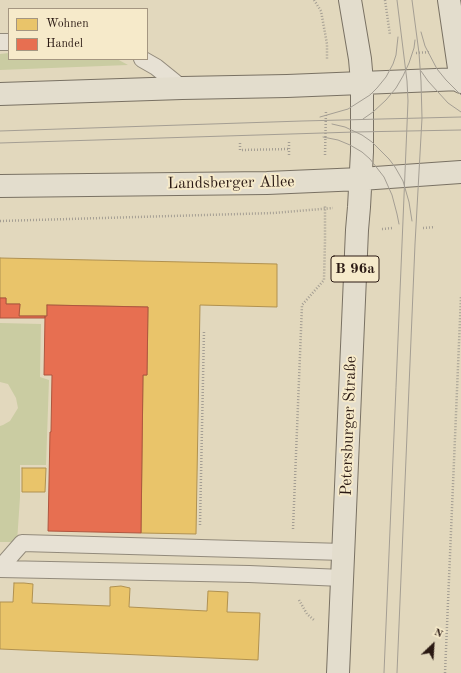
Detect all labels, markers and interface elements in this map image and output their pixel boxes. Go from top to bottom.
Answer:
legend [8,8,148,60]
text: Wohnen [46,18,89,30]
text: Handel [46,38,83,50]
street label: Landsberger Allee [167,172,295,194]
road number: B 96a [331,256,379,282]
street label: Petersburger Straße [337,356,361,496]
north arrow [413,625,453,665]
text: N [432,627,444,640]

